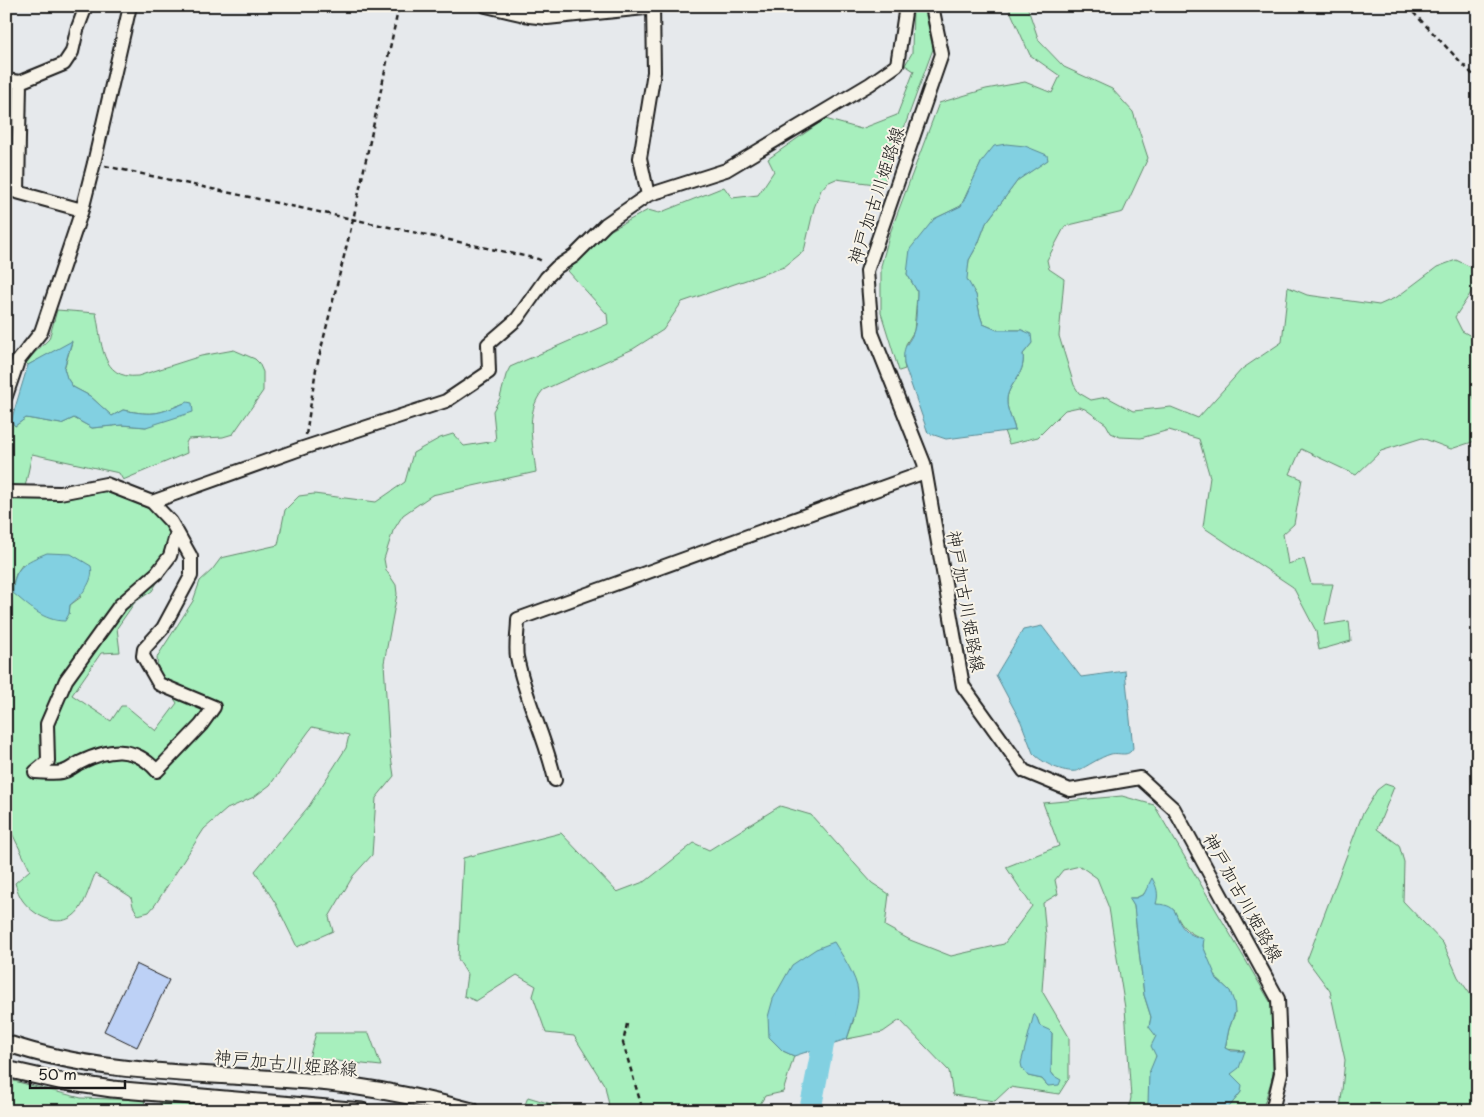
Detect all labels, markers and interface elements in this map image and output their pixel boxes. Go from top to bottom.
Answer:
street label: 神戸加古川姫路線 [840,122,910,268]
street label: 神戸加古川姫路線 [941,528,993,674]
street label: 神戸加古川姫路線 [1197,827,1291,967]
street label: 神戸加古川姫路線 [213,1042,359,1082]
scale bar [30,1057,125,1089]
text: 50 m [38,1062,77,1085]

